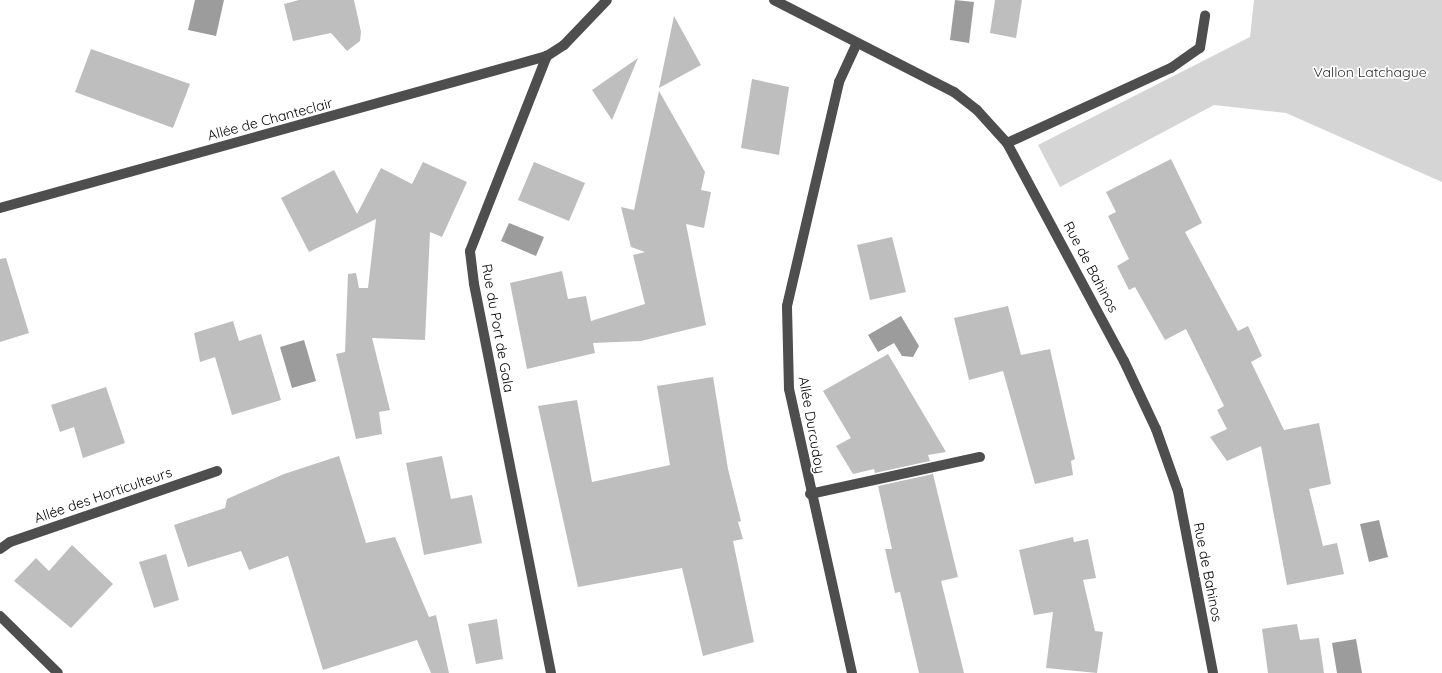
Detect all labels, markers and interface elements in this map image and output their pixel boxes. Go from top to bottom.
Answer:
park label: Vallon Latchague [1313,64,1427,80]
street label: Allée de Chanteclair [206,94,334,144]
street label: Rue de Bahinos [1060,219,1122,315]
street label: Rue du Port de Gala [478,262,518,394]
street label: Allée Durcudoy [795,375,829,475]
street label: Allée des Horticulteurs [32,464,174,526]
street label: Rue de Bahinos [1190,521,1226,623]

